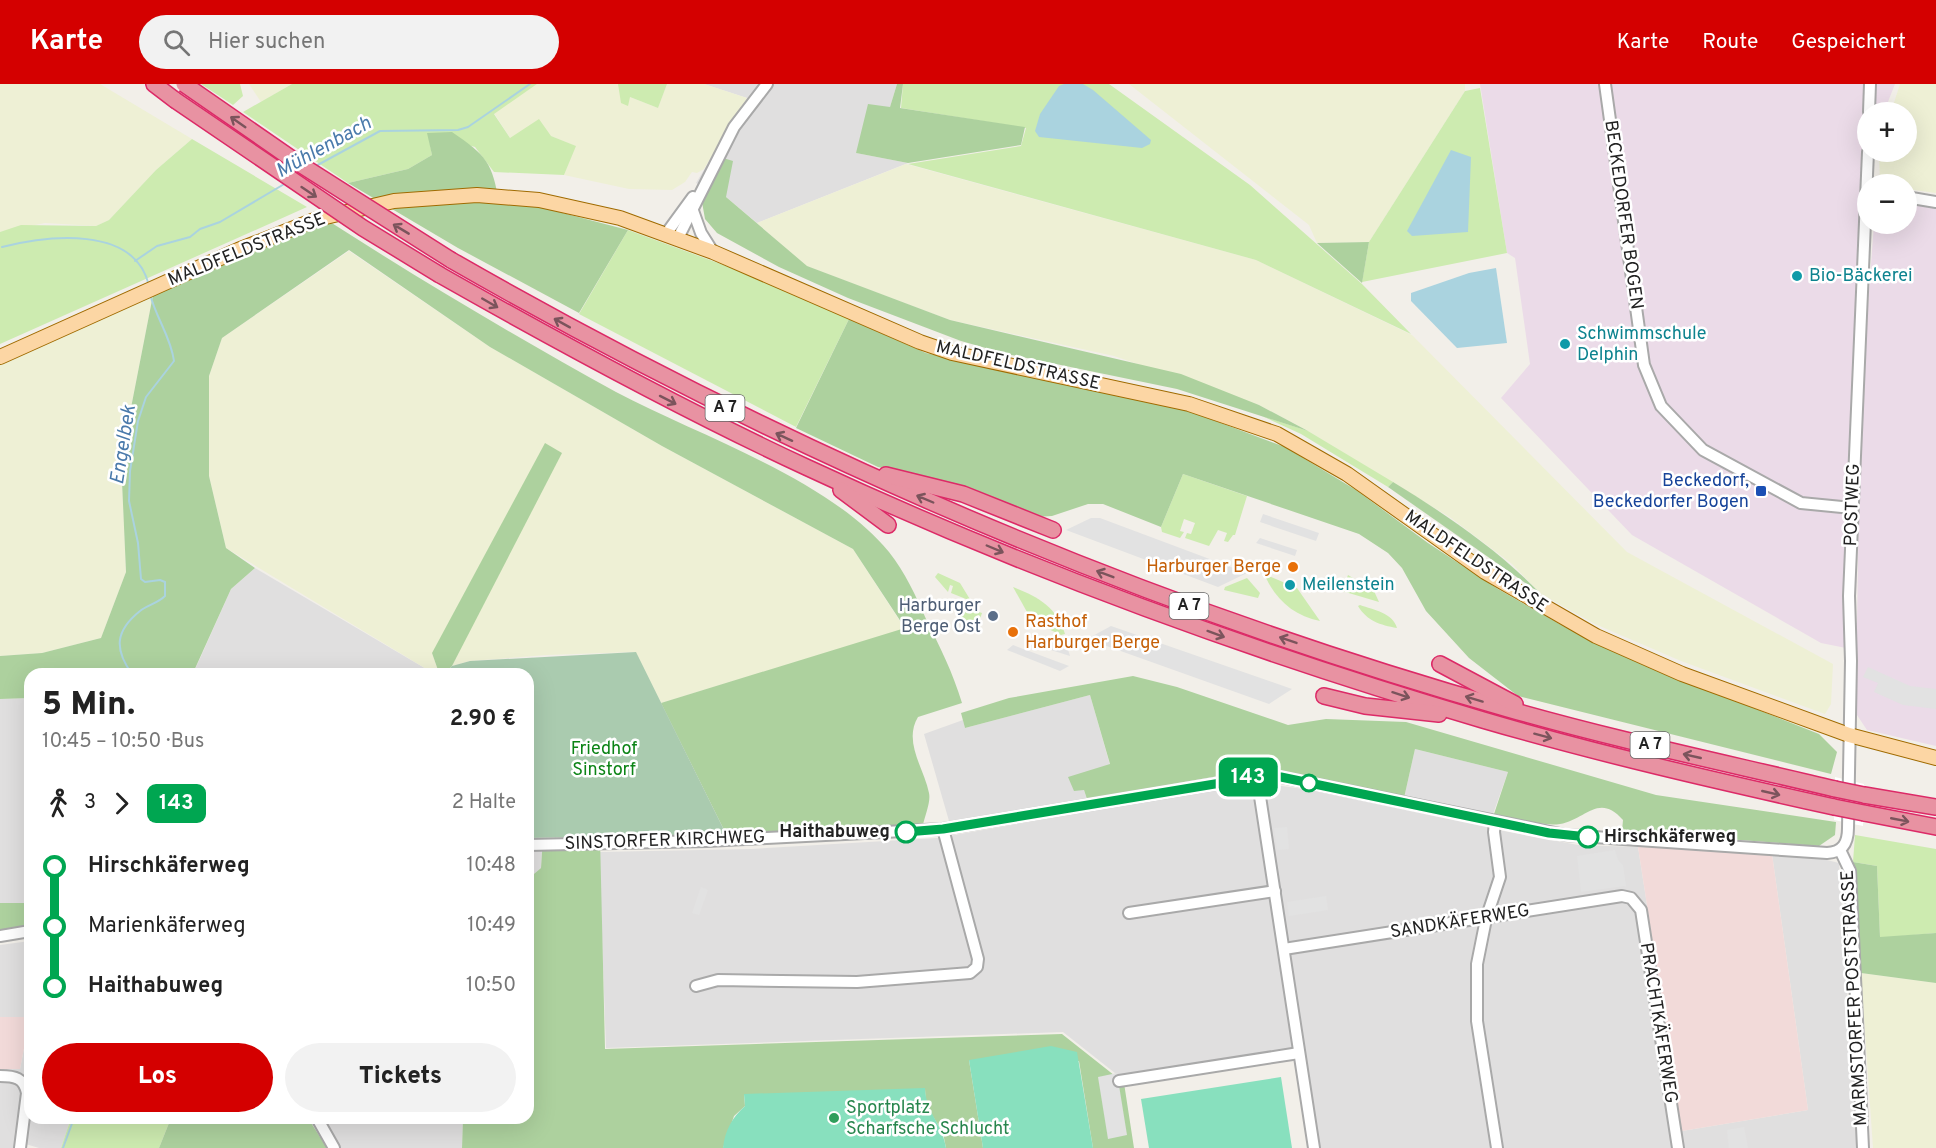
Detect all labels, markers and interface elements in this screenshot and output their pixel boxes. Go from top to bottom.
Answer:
search box [139,15,559,69]
text: Karte [30,24,103,60]
icon: search [160,26,193,59]
text: Hier suchen [208,29,325,56]
text: Karte [1617,29,1669,56]
text: Route [1702,29,1758,56]
text: Gespeichert [1791,29,1906,56]
map controls [1857,102,1917,234]
button: + [1857,102,1917,162]
water label: Mühlenbach [272,111,376,185]
one-way arrow [231,116,247,128]
street label: BECKEDORFER BOGEN [1598,119,1648,311]
button: − [1857,174,1917,234]
one-way arrow [300,187,317,199]
street label: MALDFELDSTRASSE [165,208,329,292]
one-way arrow [393,223,410,235]
place label: Bio-Bäckerei [1809,265,1913,288]
marker: Bio-Bäckerei [1790,269,1804,283]
one-way arrow [482,298,499,310]
one-way arrow [554,317,571,329]
place label: Schwimmschule Delphin [1577,323,1707,367]
street label: MALDFELDSTRASSE [934,336,1102,396]
marker: Schwimmschule Delphin [1558,337,1572,351]
one-way arrow [659,395,677,406]
road number: A 7 [706,395,744,421]
water label: Engelbek [105,403,143,487]
one-way arrow [776,430,794,442]
street label: POSTWEG [1840,463,1866,547]
place label: Beckedorf, Beckedorfer Bogen [1593,470,1749,514]
marker: Beckedorf, Beckedorfer Bogen [1754,484,1768,498]
one-way arrow [916,493,934,505]
street label: MALDFELDSTRASSE [1400,506,1552,618]
one-way arrow [985,544,1003,555]
place label: Harburger Berge [1146,556,1281,579]
marker: Harburger Berge [1286,560,1300,574]
one-way arrow [1096,568,1114,579]
place label: Meilenstein [1302,574,1395,597]
marker: Meilenstein [1283,578,1297,592]
road number: A 7 [1170,593,1208,619]
place label: Harburger Berge Ost [898,595,981,639]
marker: Harburger Berge Ost [986,609,1000,623]
place label: Rasthof Harburger Berge [1025,611,1160,655]
marker: Rasthof Harburger Berge [1006,625,1020,639]
one-way arrow [1206,629,1225,640]
one-way arrow [1279,634,1298,645]
text: 5 Min. [42,685,135,727]
one-way arrow [1391,690,1410,701]
one-way arrow [1465,693,1484,704]
text: 2.90 € [450,706,516,733]
text: 10:45 – 10:50 · Bus [42,729,204,755]
one-way arrow [1533,731,1552,743]
road number: A 7 [1630,732,1670,758]
park label: Friedhof Sinstorf [571,738,637,782]
one-way arrow [1683,749,1702,761]
line badge: 143 [1214,758,1282,796]
text: 143 [1231,764,1265,791]
unlabelled marker [1300,774,1318,792]
icon: walk [42,787,75,820]
icon: forward [105,787,138,820]
one-way arrow [1761,788,1780,799]
text: 3 [84,790,96,816]
text: 143 [159,790,194,817]
text: 2 Halte [452,790,516,816]
one-way arrow [1889,815,1909,826]
place label: Haithabuweg [779,821,890,844]
marker: Haithabuweg [895,821,917,843]
street label: SINSTORFER KIRCHWEG [564,826,766,856]
marker: Hirschkäferweg [1577,826,1599,848]
place label: Hirschkäferweg [1604,826,1736,849]
text: Hirschkäferweg [88,853,250,880]
text: 10:48 [467,853,516,879]
street label: MARMSTORFER POSTSTRASSE [1837,869,1873,1127]
street label: SANDKÄFERWEG [1388,898,1531,944]
text: Marienkäferweg [88,913,246,940]
text: 10:49 [467,913,516,939]
street label: PRACHTKÄFERWEG [1634,941,1684,1105]
text: Haithabuweg [88,973,223,1000]
text: 10:50 [466,973,516,999]
button: Los [42,1043,273,1112]
button: Tickets [285,1043,516,1112]
place label: Sportplatz Scharfsche Schlucht [846,1097,1010,1141]
marker: Sportplatz Scharfsche Schlucht [827,1111,841,1125]

